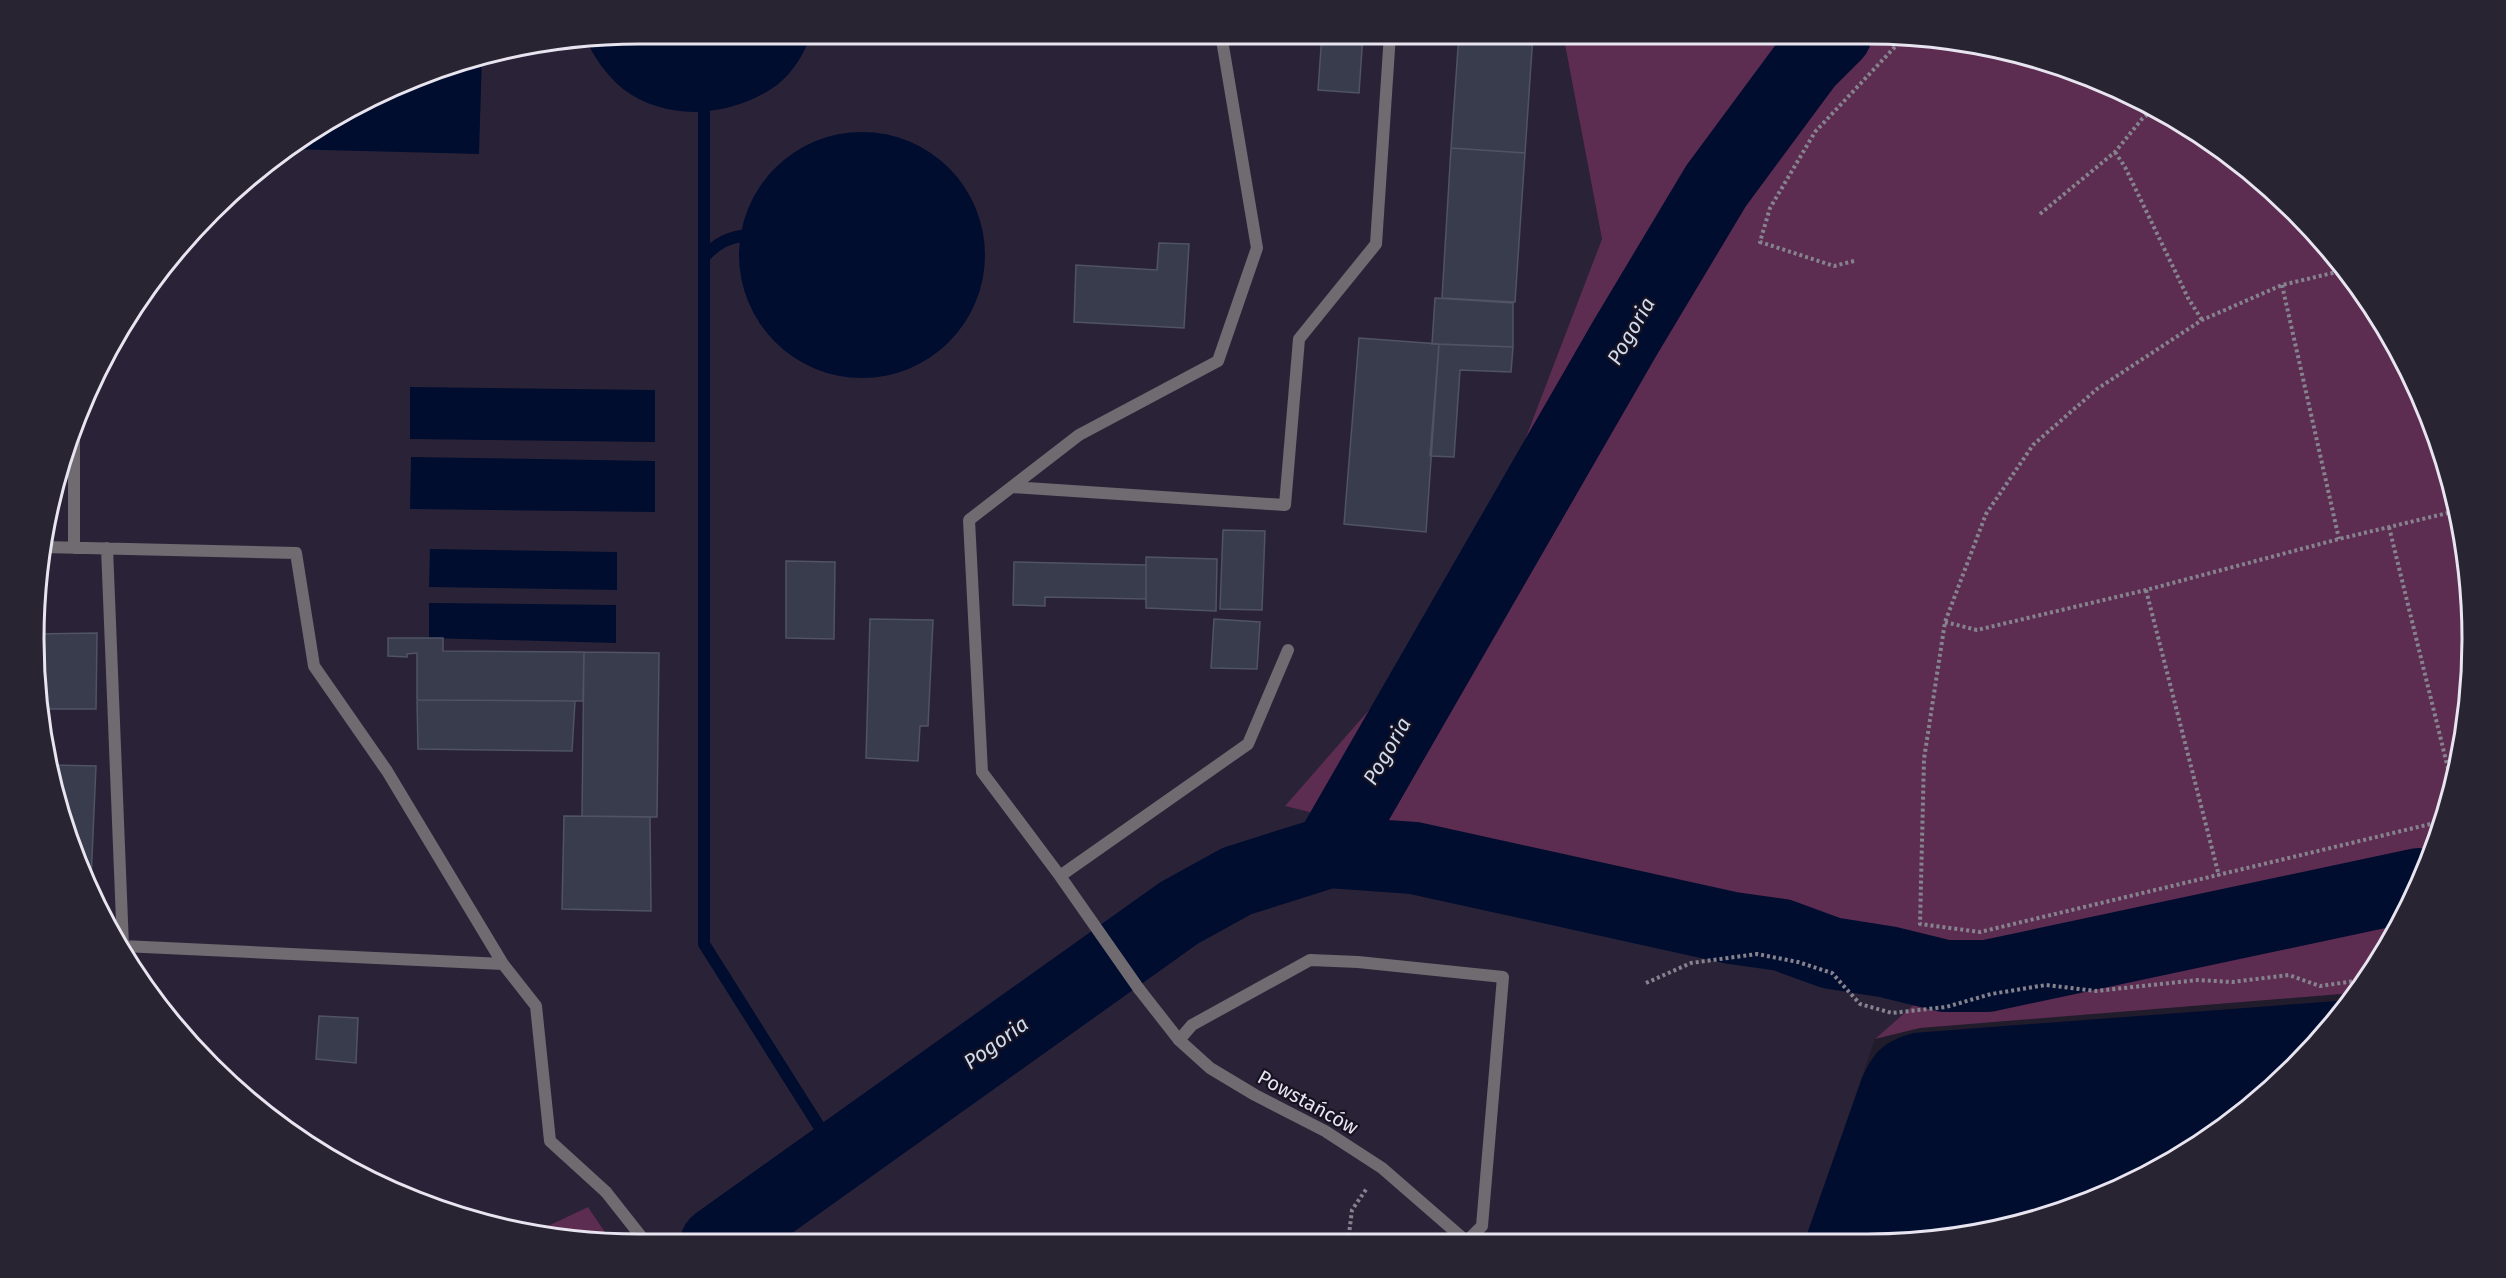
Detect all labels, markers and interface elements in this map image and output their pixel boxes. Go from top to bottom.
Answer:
water label: Pogoria [1601,293,1661,369]
water label: Pogoria [1357,713,1417,789]
water label: Pogoria [959,1011,1033,1075]
street label: Powstańców [1254,1065,1362,1139]

